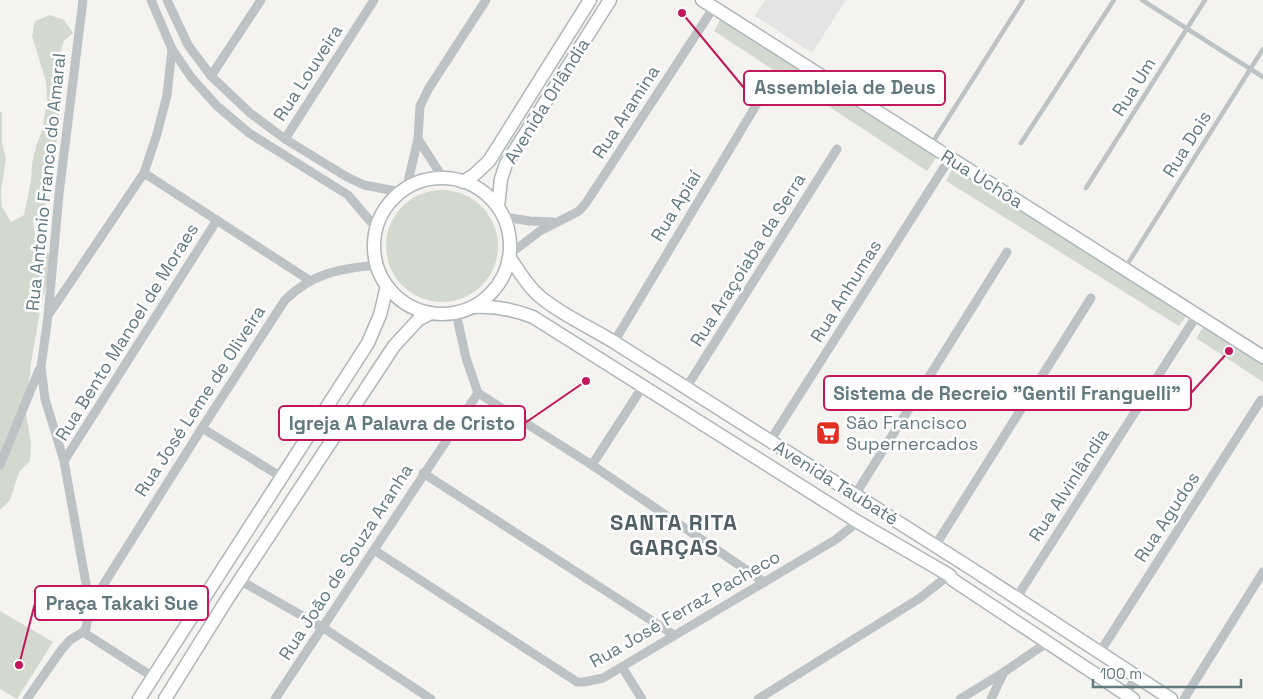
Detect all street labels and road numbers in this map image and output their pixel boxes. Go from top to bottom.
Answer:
street label: Rua Louveira [268,20,347,125]
street label: Avenida Orlândia [499,34,594,168]
street label: Rua Antonio Franco do Amaral [21,52,70,312]
street label: Rua Um [1107,53,1161,120]
street label: Rua Aramina [587,61,664,163]
street label: Rua Dois [1157,106,1216,181]
street label: Rua Uchôa [937,144,1028,213]
street label: Rua Apiaí [645,165,706,246]
street label: Rua Araçoiaba da Serra [685,169,810,351]
street label: Rua Bento Manoel de Moraes [50,219,203,445]
street label: Rua Anhumas [805,235,886,346]
street label: Rua José Leme de Oliveira [129,301,270,501]
street label: Rua Alvinlândia [1023,424,1114,546]
street label: Avenida Taubaté [770,435,903,530]
street label: Rua João de Souza Aranha [274,459,418,664]
street label: Rua Agudos [1129,467,1204,566]
street label: Rua José Ferraz Pacheco [585,545,784,673]

